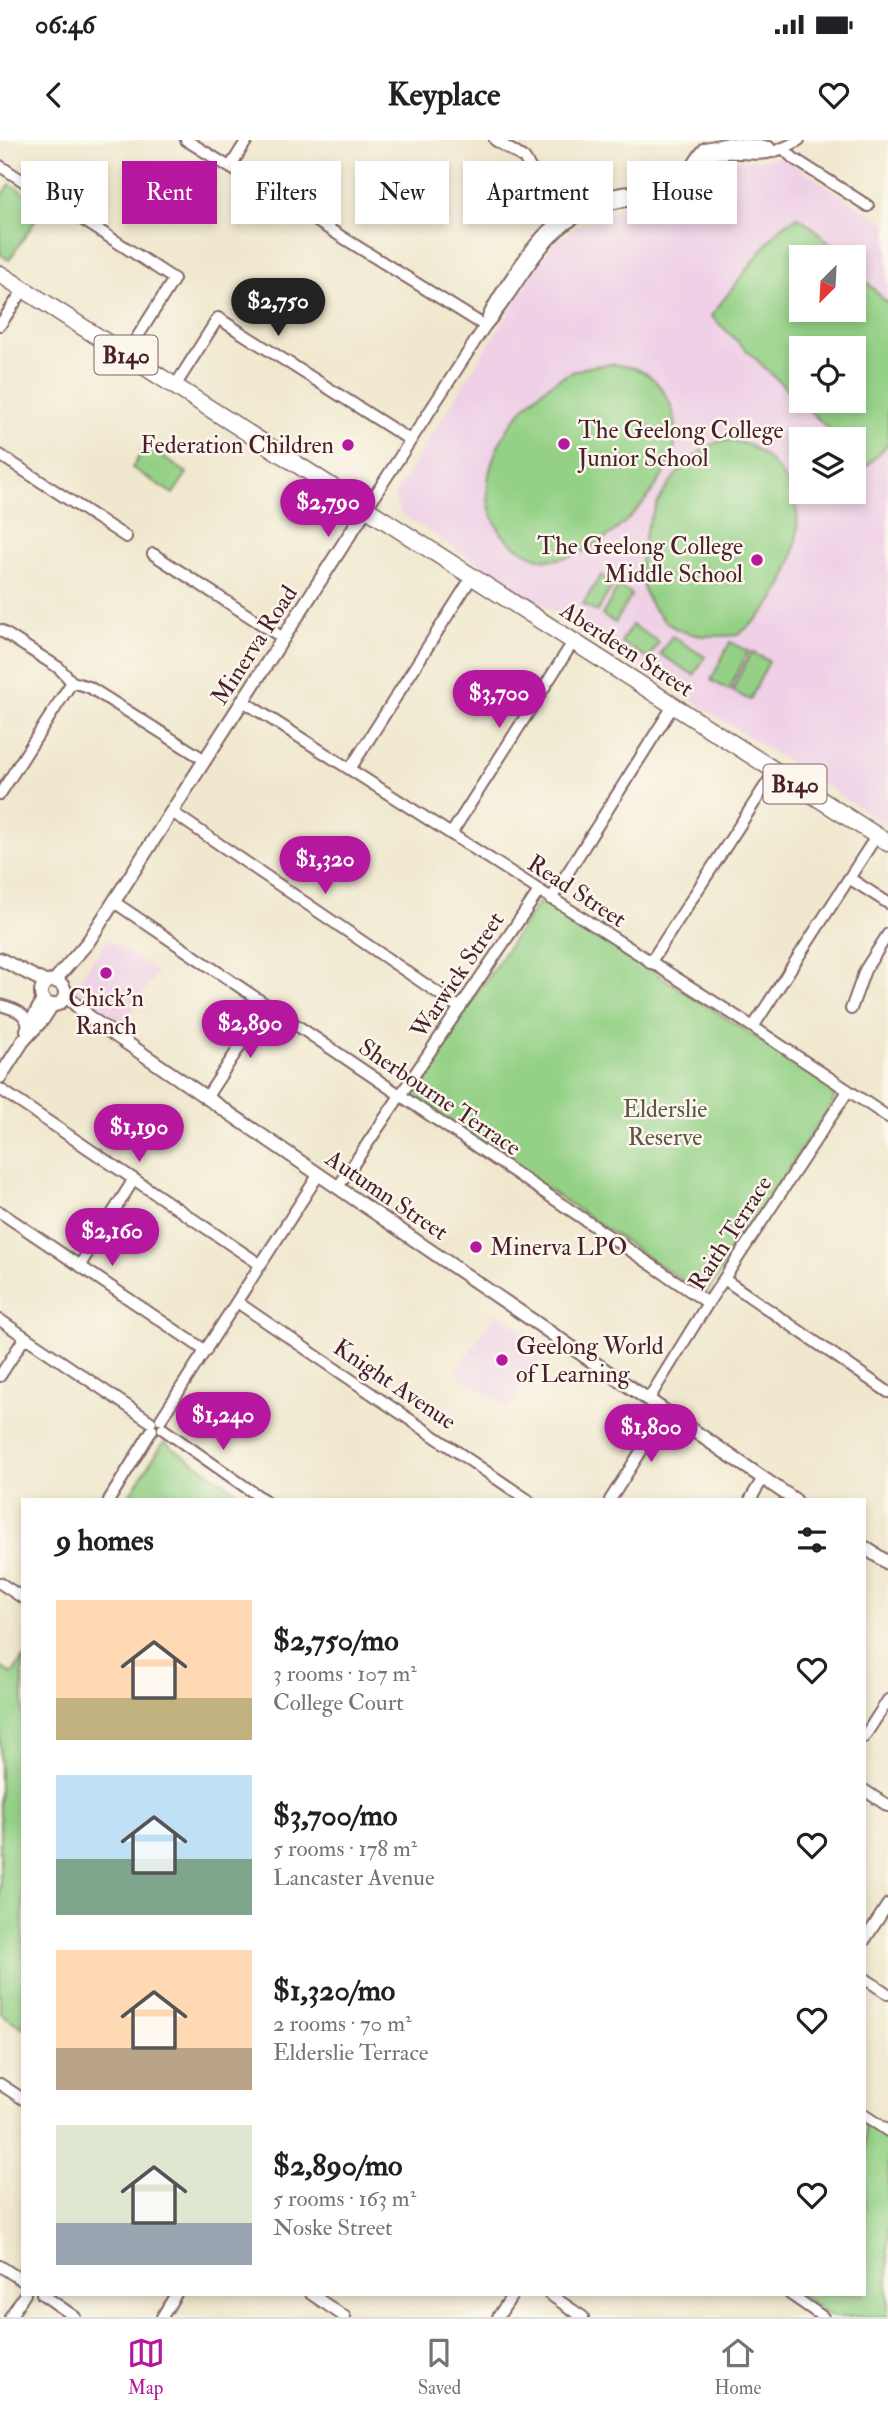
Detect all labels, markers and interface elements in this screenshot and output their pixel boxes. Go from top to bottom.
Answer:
text: 06:46 [35,9,95,41]
text: Keyplace [388,75,500,115]
icon: back [35,76,73,114]
icon: heart [815,76,853,114]
chip: Buy [21,161,108,224]
chip: Rent [122,161,217,224]
chip: Filters [231,161,341,224]
chip: New [355,161,449,224]
chip: Apartment [463,161,613,224]
chip: House [627,161,737,224]
north arrow [789,245,866,322]
map controls [789,245,866,504]
pin: $2,750 [221,278,335,338]
text: $2,750 [247,286,309,315]
road number: B140 [94,336,158,374]
button: locate [789,336,866,413]
place label: The Geelong College Junior School [577,415,784,474]
button: layers [789,427,866,504]
place label: Federation Children [140,430,334,461]
marker: The Geelong College Junior School [556,436,572,452]
marker: Federation Children [340,437,356,453]
pin: $2,790 [271,480,385,539]
text: $2,790 [296,487,360,516]
place label: The Geelong College Middle School [537,531,743,590]
marker: The Geelong College Middle School [749,552,765,568]
street label: Minerva Road [204,579,305,711]
street label: Aberdeen Street [553,594,700,704]
pin: $3,700 [442,670,556,730]
text: $3,700 [469,678,529,707]
road number: B140 [764,764,826,804]
pin: $1,320 [268,836,382,896]
text: $1,320 [296,844,354,873]
street label: Read Street [521,848,632,935]
street label: Warwick Street [403,906,511,1045]
marker: Chick'n Ranch [98,965,114,981]
place label: Chick'n Ranch [68,983,144,1042]
pin: $2,890 [193,1000,307,1060]
text: $2,890 [218,1008,282,1037]
street label: Sherbourne Terrace [353,1032,527,1163]
park label: Elderslie Reserve [623,1094,707,1153]
pin: $1,190 [82,1104,196,1164]
text: $1,190 [110,1112,168,1141]
street label: Autumn Street [319,1142,454,1248]
street label: Raith Terrace [682,1170,779,1297]
pin: $2,160 [55,1208,169,1268]
text: $2,160 [81,1216,143,1245]
place label: Minerva LPO [490,1232,627,1263]
marker: Minerva LPO [468,1239,484,1255]
place label: Geelong World of Learning [516,1331,664,1390]
street label: Knight Avenue [327,1332,462,1437]
marker: Geelong World of Learning [494,1352,510,1368]
pin: $1,240 [166,1392,280,1452]
text: $1,240 [192,1400,254,1429]
pin: $1,800 [594,1404,708,1464]
text: $1,800 [620,1412,682,1441]
icon: filters [793,1521,831,1559]
text: 9 homes [56,1522,154,1559]
text: $2,750/mo [273,1622,399,1659]
icon: home [112,1628,196,1712]
icon: heart [793,1651,831,1689]
text: 3 rooms · 107 m² [273,1659,417,1688]
text: College Court [273,1688,404,1717]
text: $3,700/mo [273,1797,397,1834]
icon: home [112,1803,196,1887]
icon: heart [793,1826,831,1864]
text: 5 rooms · 178 m² [273,1834,417,1863]
text: Lancaster Avenue [273,1863,435,1892]
text: $1,320/mo [273,1972,395,2009]
icon: home [112,1978,196,2062]
icon: heart [793,2001,831,2039]
text: 2 rooms · 70 m² [273,2009,412,2038]
text: Elderslie Terrace [273,2038,428,2067]
text: $2,890/mo [273,2147,403,2184]
icon: home [112,2153,196,2237]
icon: heart [793,2176,831,2214]
text: 5 rooms · 163 m² [273,2184,416,2213]
text: Noske Street [273,2213,393,2242]
tab: Map [127,2334,165,2400]
tab: Saved [418,2334,461,2400]
tab: Home [714,2334,761,2400]

